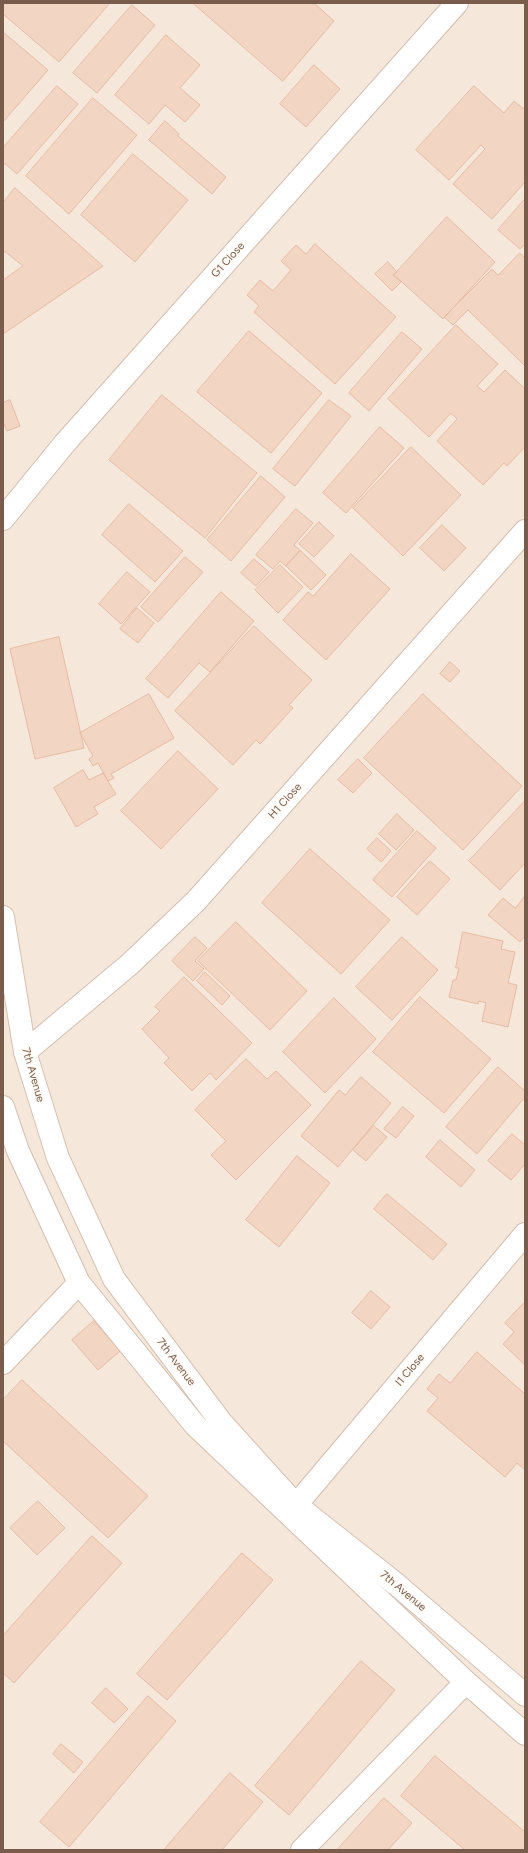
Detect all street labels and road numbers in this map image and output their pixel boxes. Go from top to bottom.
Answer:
street label: G1 Close [209,239,247,281]
street label: H1 Close [266,780,304,822]
street label: 7th Avenue [19,1046,47,1104]
street label: 7th Avenue [154,1336,198,1388]
street label: I1 Close [393,1351,427,1389]
street label: 7th Avenue [377,1568,429,1614]

